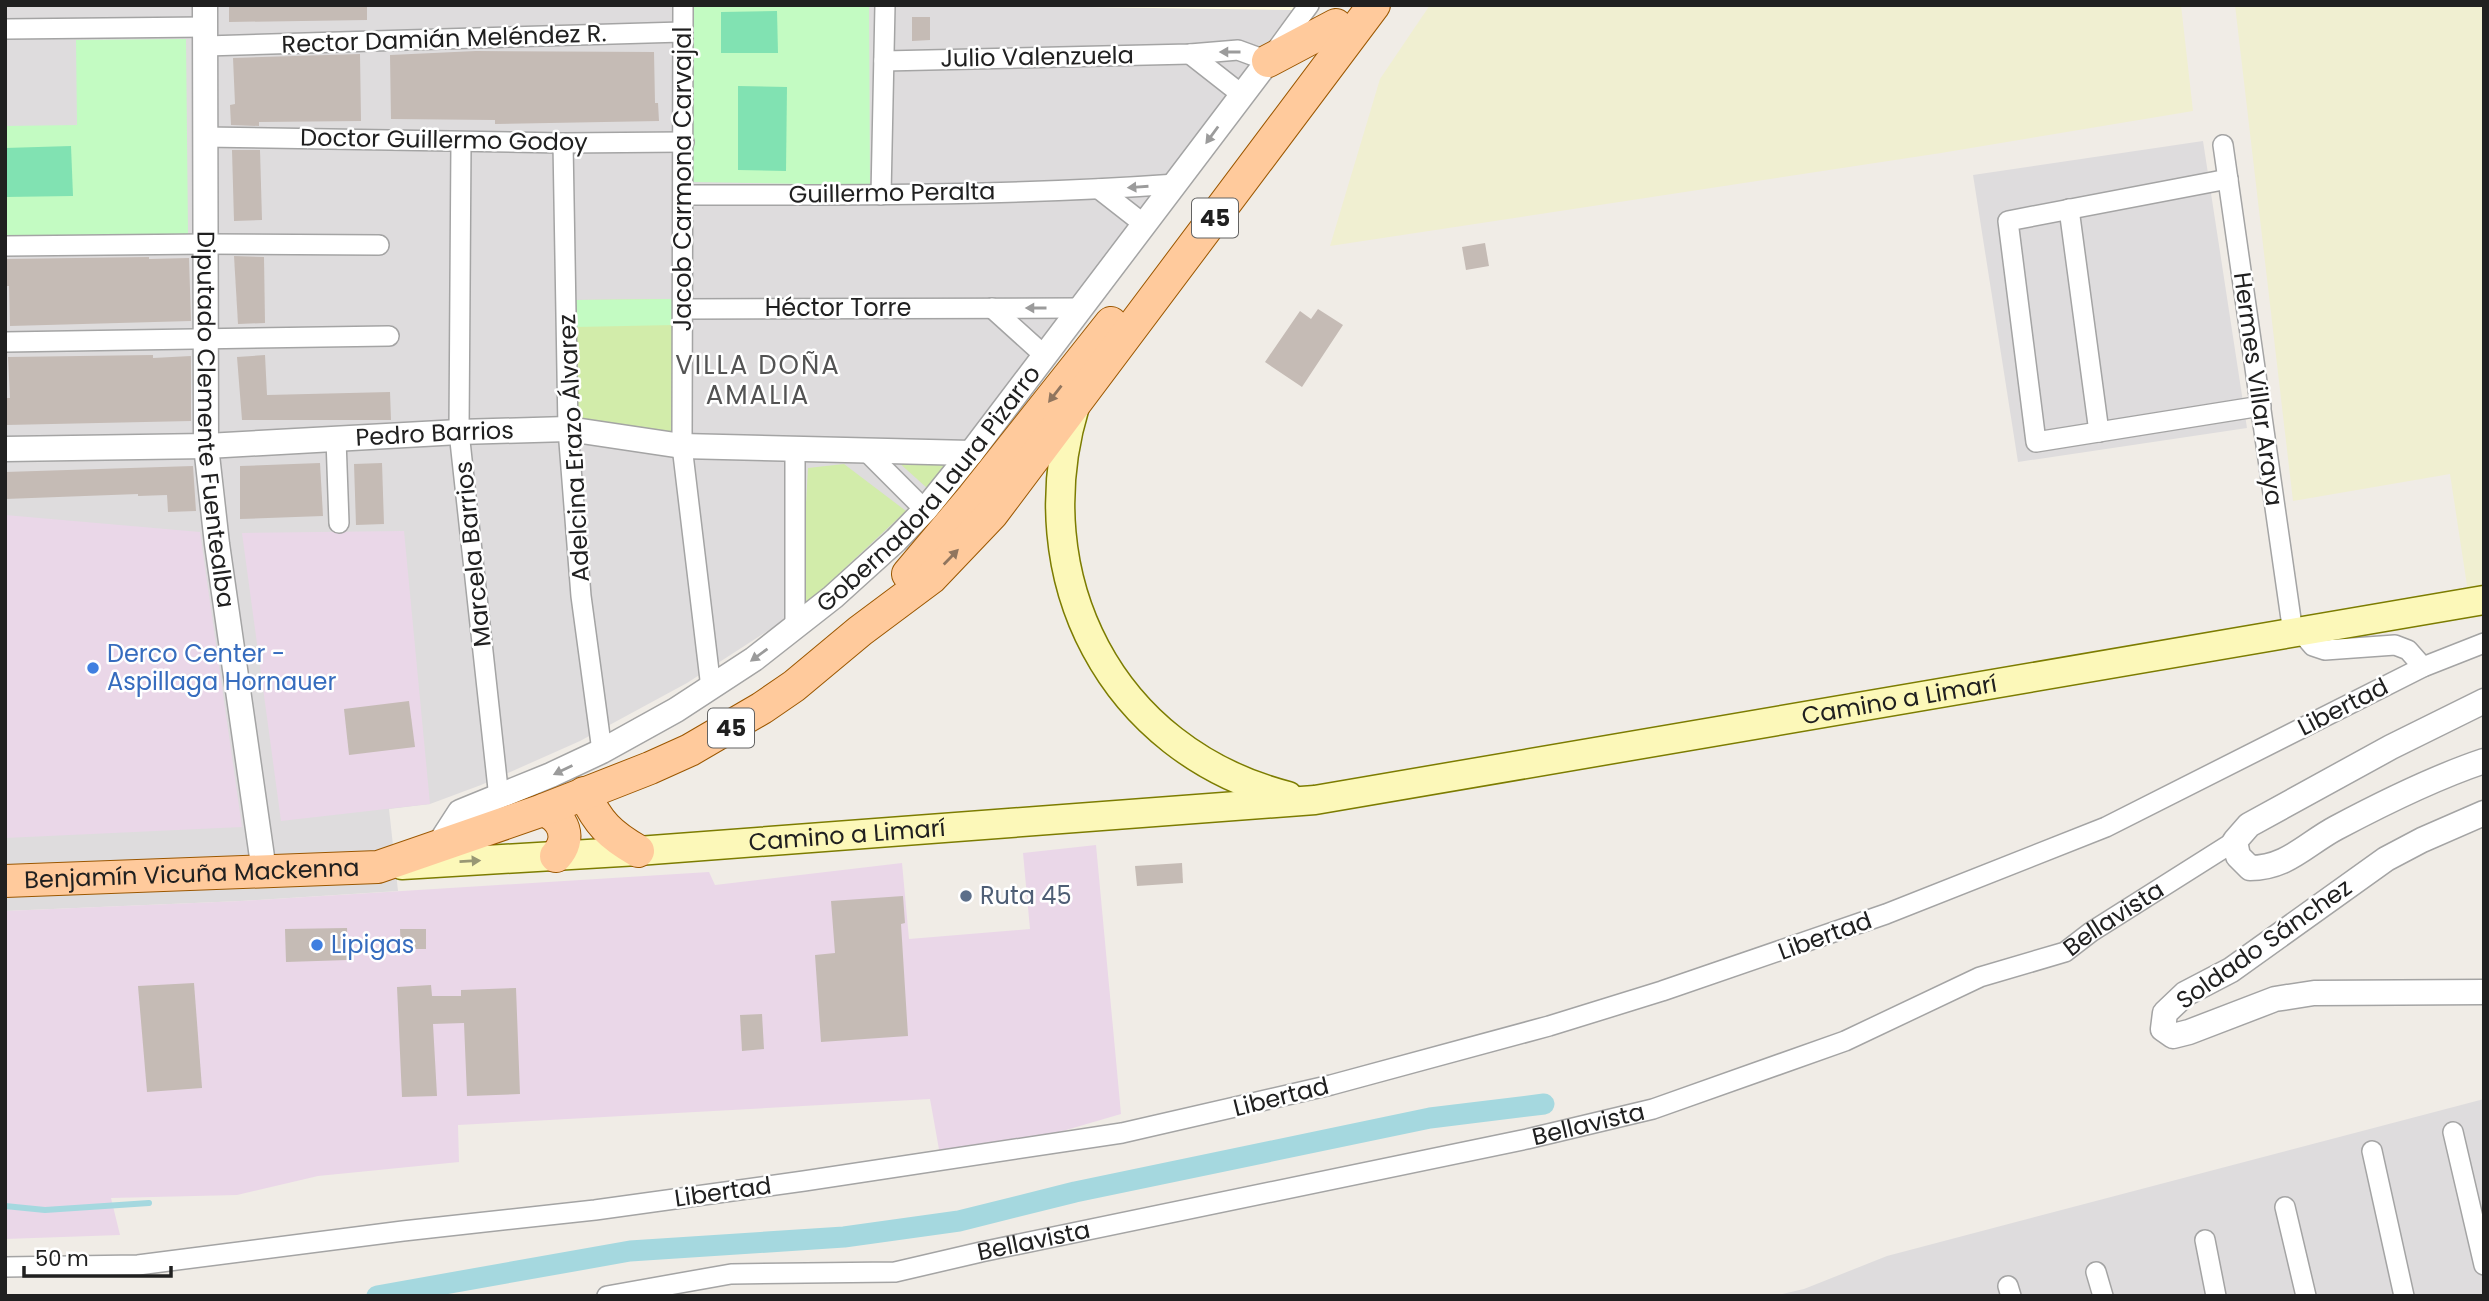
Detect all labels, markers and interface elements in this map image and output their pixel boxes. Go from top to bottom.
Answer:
street label: Rector Damián Meléndez R. [281,16,607,61]
street label: Jacob Carmona Carvajal [666,27,699,331]
street label: Julio Valenzuela [940,38,1134,75]
one-way arrow [1219,46,1241,58]
street label: Doctor Guillermo Godoy [300,120,589,159]
one-way arrow [1205,126,1219,144]
street label: Guillermo Peralta [788,174,996,211]
one-way arrow [1126,181,1148,192]
road number: 45 [1192,198,1238,238]
street label: Diputado Clemente Fuentealba [190,231,243,610]
street label: Hermes Villar Araya [2226,270,2291,508]
street label: Héctor Torre [765,291,911,324]
one-way arrow [1025,302,1047,314]
street label: Adelcina Erazo Álvarez [550,313,597,583]
district label: VILLA DOÑA AMALIA [675,347,841,413]
street label: Gobernadora Laura Pizarro [809,358,1048,620]
one-way arrow [1048,385,1062,403]
street label: Pedro Barrios [355,413,514,454]
street label: Marcela Barrios [446,460,499,649]
one-way arrow [942,549,958,566]
place label: Derco Center - Aspillaga Hornauer [107,637,336,698]
one-way arrow [750,648,768,662]
marker: Derco Center - Aspillaga Hornauer [85,660,101,676]
street label: Camino a Limarí [1799,667,1999,732]
street label: Libertad [2292,670,2394,743]
road number: 45 [708,708,754,748]
one-way arrow [553,764,573,776]
street label: Camino a Limarí [747,811,947,859]
street label: Benjamín Vicuña Mackenna [24,851,360,896]
one-way arrow [460,855,482,866]
street label: Soldado Sánchez [2169,871,2358,1017]
street label: Bellavista [2056,873,2170,964]
place label: Ruta 45 [980,879,1072,912]
marker: Ruta 45 [958,888,974,904]
street label: Libertad [1773,903,1876,968]
place label: Lipigas [331,928,414,961]
marker: Lipigas [309,937,325,953]
street label: Libertad [1230,1069,1332,1124]
street label: Bellavista [1529,1095,1648,1153]
street label: Libertad [672,1168,774,1215]
street label: Bellavista [974,1213,1093,1268]
scale bar [24,1234,172,1278]
text: 50 m [35,1244,89,1273]

